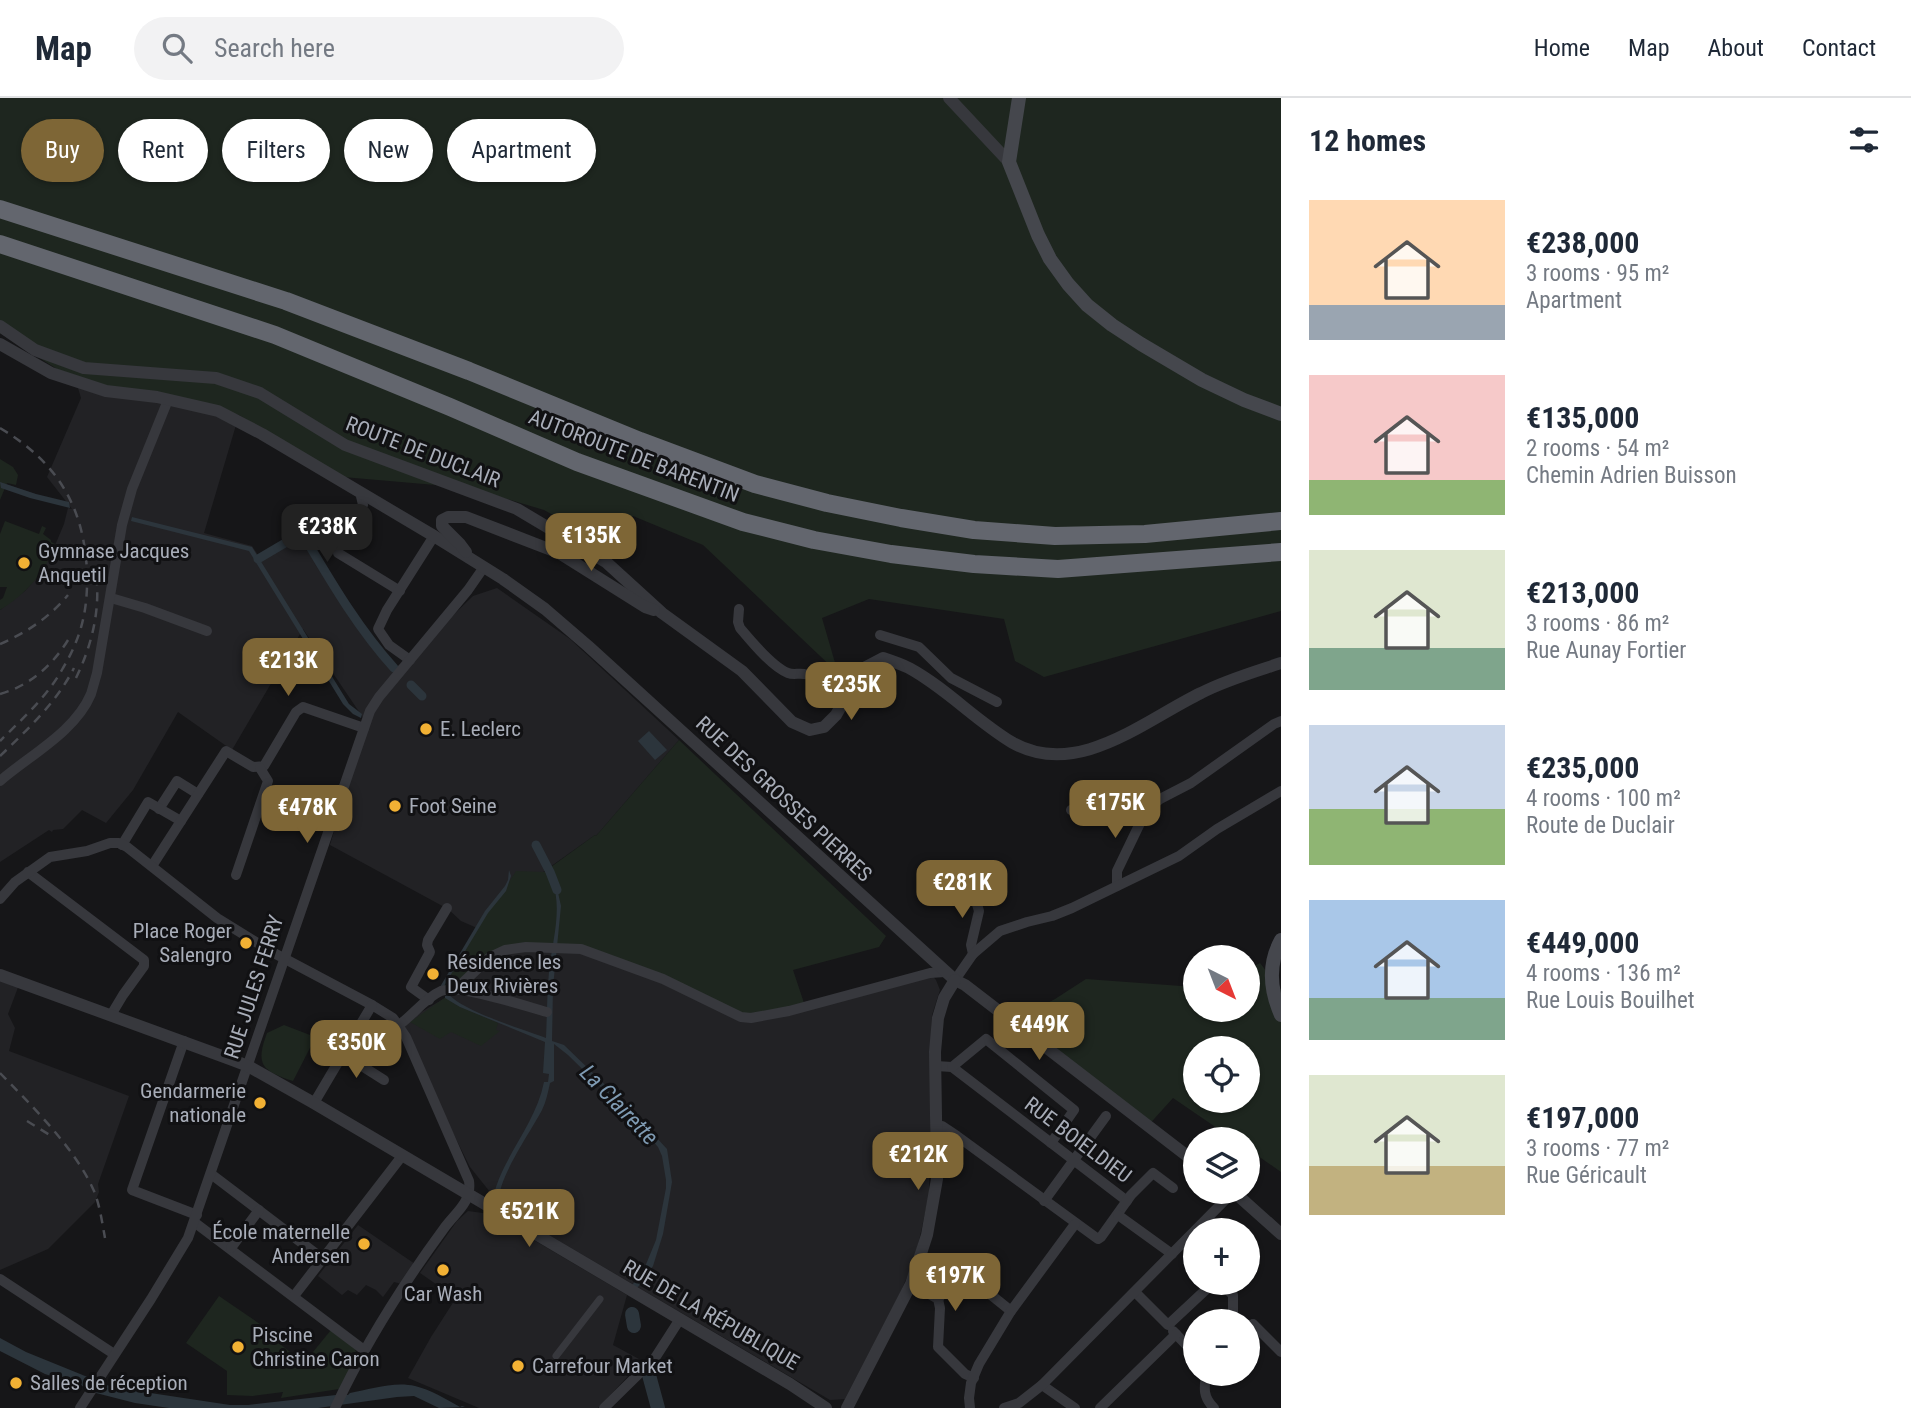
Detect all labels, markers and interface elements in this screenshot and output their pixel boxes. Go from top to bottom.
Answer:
search box [134,17,624,80]
text: Map [35,29,92,68]
icon: search [158,29,196,67]
text: Search here [214,33,335,63]
text: Home [1534,34,1590,62]
text: Map [1628,34,1670,62]
text: About [1708,34,1764,62]
text: Contact [1802,34,1876,62]
chip: Buy [21,119,104,182]
chip: Rent [118,119,208,182]
chip: Filters [222,119,330,182]
chip: New [344,119,433,182]
chip: Apartment [447,119,596,182]
icon: filters [1845,121,1883,159]
text: 12 homes [1309,123,1426,158]
text: €238,000 [1526,225,1639,260]
icon: home [1365,228,1449,312]
text: 3 rooms · 95 m² [1526,260,1669,287]
text: Apartment [1526,287,1622,314]
text: €135,000 [1526,400,1639,435]
icon: home [1365,403,1449,487]
street label: AUTOROUTE DE BARENTIN [526,405,742,507]
street label: ROUTE DE DUCLAIR [342,412,504,492]
text: 2 rooms · 54 m² [1526,435,1669,462]
text: Chemin Adrien Buisson [1526,462,1737,489]
pin: €238K [278,504,376,564]
text: €238K [297,513,357,540]
pin: €135K [542,514,640,573]
text: €135K [561,522,621,549]
place label: Gymnase Jacques Anquetil [38,539,189,587]
marker: Gymnase Jacques Anquetil [16,555,32,571]
text: €213,000 [1526,575,1639,610]
icon: home [1365,578,1449,662]
text: 3 rooms · 86 m² [1526,610,1669,637]
text: Rue Aunay Fortier [1526,637,1686,664]
pin: €213K [239,638,337,698]
text: €213K [258,647,318,674]
pin: €235K [802,662,900,722]
text: €235K [821,671,881,698]
street label: RUE DES GROSSES PIERRES [691,711,877,887]
place label: E. Leclerc [440,717,521,741]
marker: E. Leclerc [418,721,434,737]
text: €235,000 [1526,750,1639,785]
icon: home [1365,753,1449,837]
pin: €175K [1066,780,1164,840]
text: 4 rooms · 100 m² [1526,785,1681,812]
pin: €478K [258,786,356,845]
text: €175K [1085,789,1145,816]
text: €478K [277,794,337,821]
place label: Foot Seine [409,794,497,818]
marker: Foot Seine [387,798,403,814]
text: Route de Duclair [1526,812,1675,839]
pin: €281K [913,860,1011,920]
text: €281K [932,869,992,896]
street label: RUE JULES FERRY [219,912,289,1062]
place label: Place Roger Salengro [133,919,232,967]
text: €449,000 [1526,925,1639,960]
icon: home [1365,928,1449,1012]
marker: Place Roger Salengro [238,935,254,951]
north arrow [1183,945,1260,1022]
map controls [1183,945,1260,1386]
place label: Résidence les Deux Rivières [447,950,561,998]
text: 4 rooms · 136 m² [1526,960,1681,987]
marker: Résidence les Deux Rivières [425,966,441,982]
text: Rue Louis Bouilhet [1526,987,1695,1014]
pin: €449K [990,1002,1088,1062]
text: €449K [1009,1011,1069,1038]
pin: €350K [307,1020,405,1080]
text: €350K [326,1029,386,1056]
button: locate [1183,1036,1260,1113]
water label: La Clairette [574,1059,664,1151]
place label: Gendarmerie nationale [140,1079,246,1127]
street label: RUE BOIELDIEU [1020,1092,1136,1188]
marker: Gendarmerie nationale [252,1095,268,1111]
text: €197,000 [1526,1100,1639,1135]
icon: home [1365,1103,1449,1187]
button: layers [1183,1127,1260,1204]
pin: €212K [869,1132,967,1192]
text: 3 rooms · 77 m² [1526,1135,1669,1162]
text: €212K [888,1141,948,1168]
text: Rue Géricault [1526,1162,1647,1189]
pin: €521K [480,1190,578,1249]
text: €521K [499,1198,559,1225]
button: + [1183,1218,1260,1295]
place label: École maternelle Andersen [212,1220,350,1268]
marker: École maternelle Andersen [356,1236,372,1252]
pin: €197K [906,1254,1004,1313]
street label: RUE DE LA RÉPUBLIQUE [619,1255,803,1375]
marker: Car Wash [435,1262,451,1278]
text: €197K [925,1262,985,1289]
place label: Car Wash [404,1282,482,1306]
button: − [1183,1309,1260,1386]
place label: Piscine Christine Caron [252,1323,380,1371]
marker: Piscine Christine Caron [230,1339,246,1355]
place label: Carrefour Market [532,1354,673,1378]
marker: Carrefour Market [510,1358,526,1374]
place label: Salles de réception [30,1371,188,1395]
marker: Salles de réception [8,1375,24,1391]

